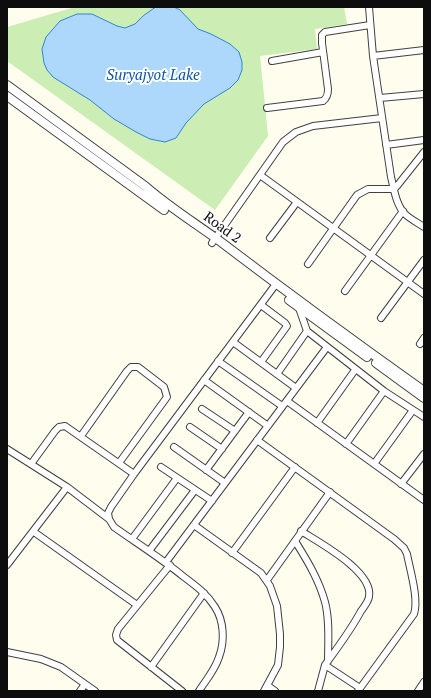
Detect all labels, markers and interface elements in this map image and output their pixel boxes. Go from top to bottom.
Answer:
water label: Suryajyot Lake [106,67,200,85]
street label: Road 2 [200,209,244,247]

